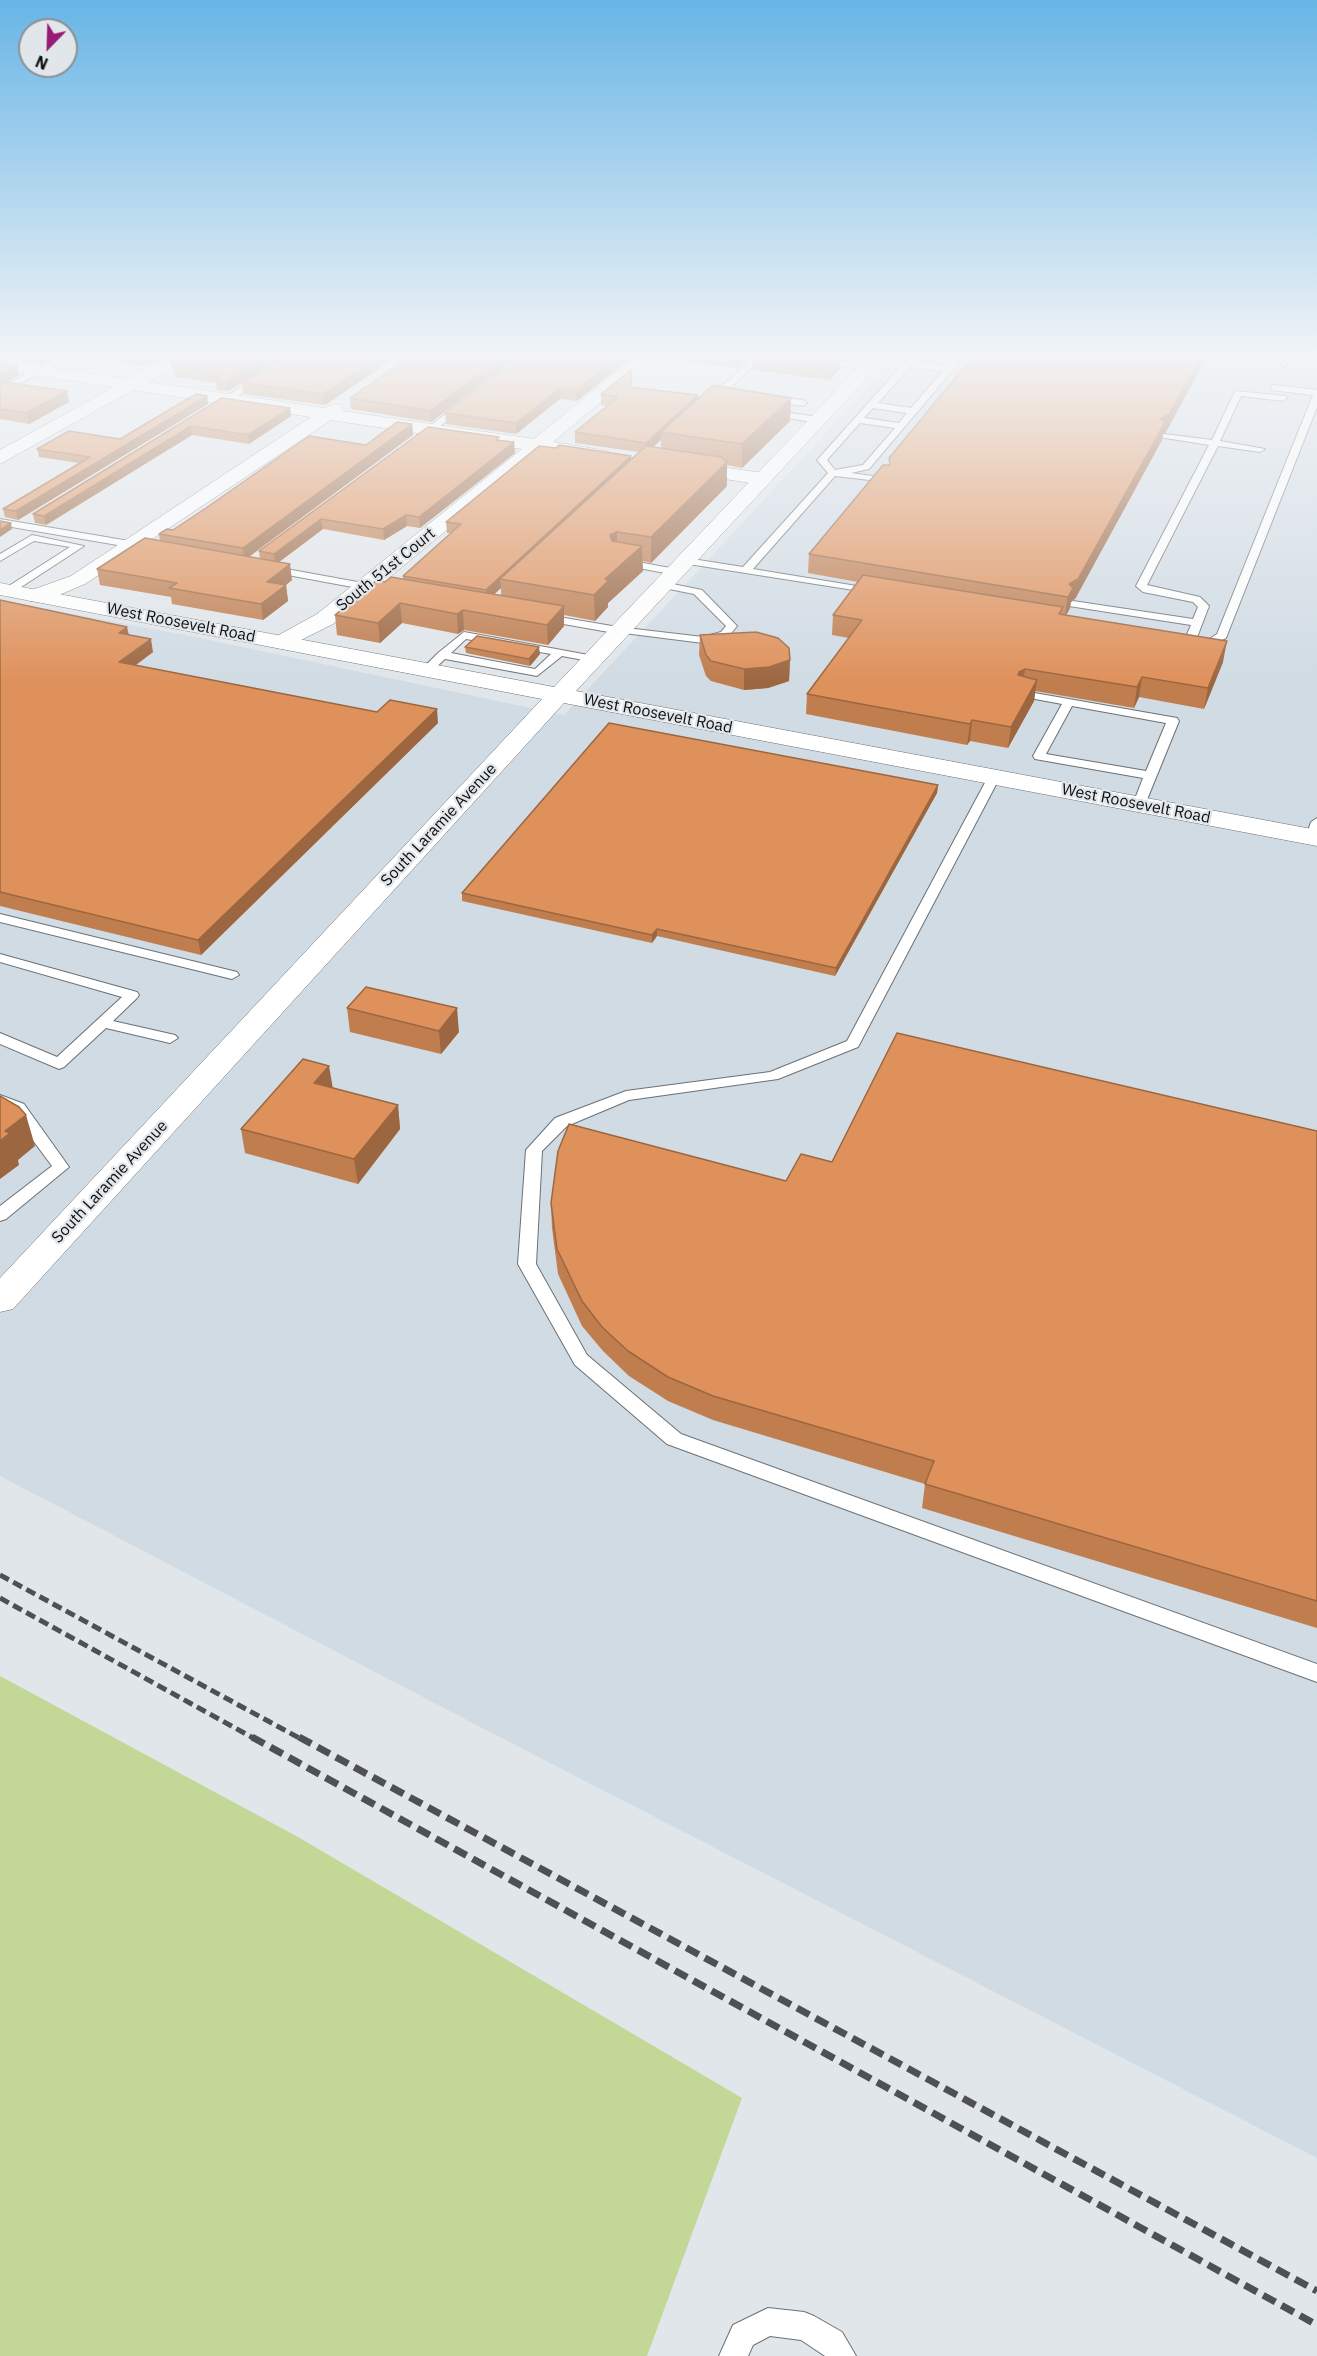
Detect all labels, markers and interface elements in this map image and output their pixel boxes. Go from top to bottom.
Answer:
north arrow [18,18,78,78]
text: N [33,51,51,74]
street label: South 51st Court [333,524,439,616]
street label: West Roosevelt Road [105,599,257,647]
street label: West Roosevelt Road [582,690,734,738]
street label: South Laramie Avenue [377,760,501,890]
street label: West Roosevelt Road [1060,780,1212,828]
street label: South Laramie Avenue [48,1117,172,1247]

